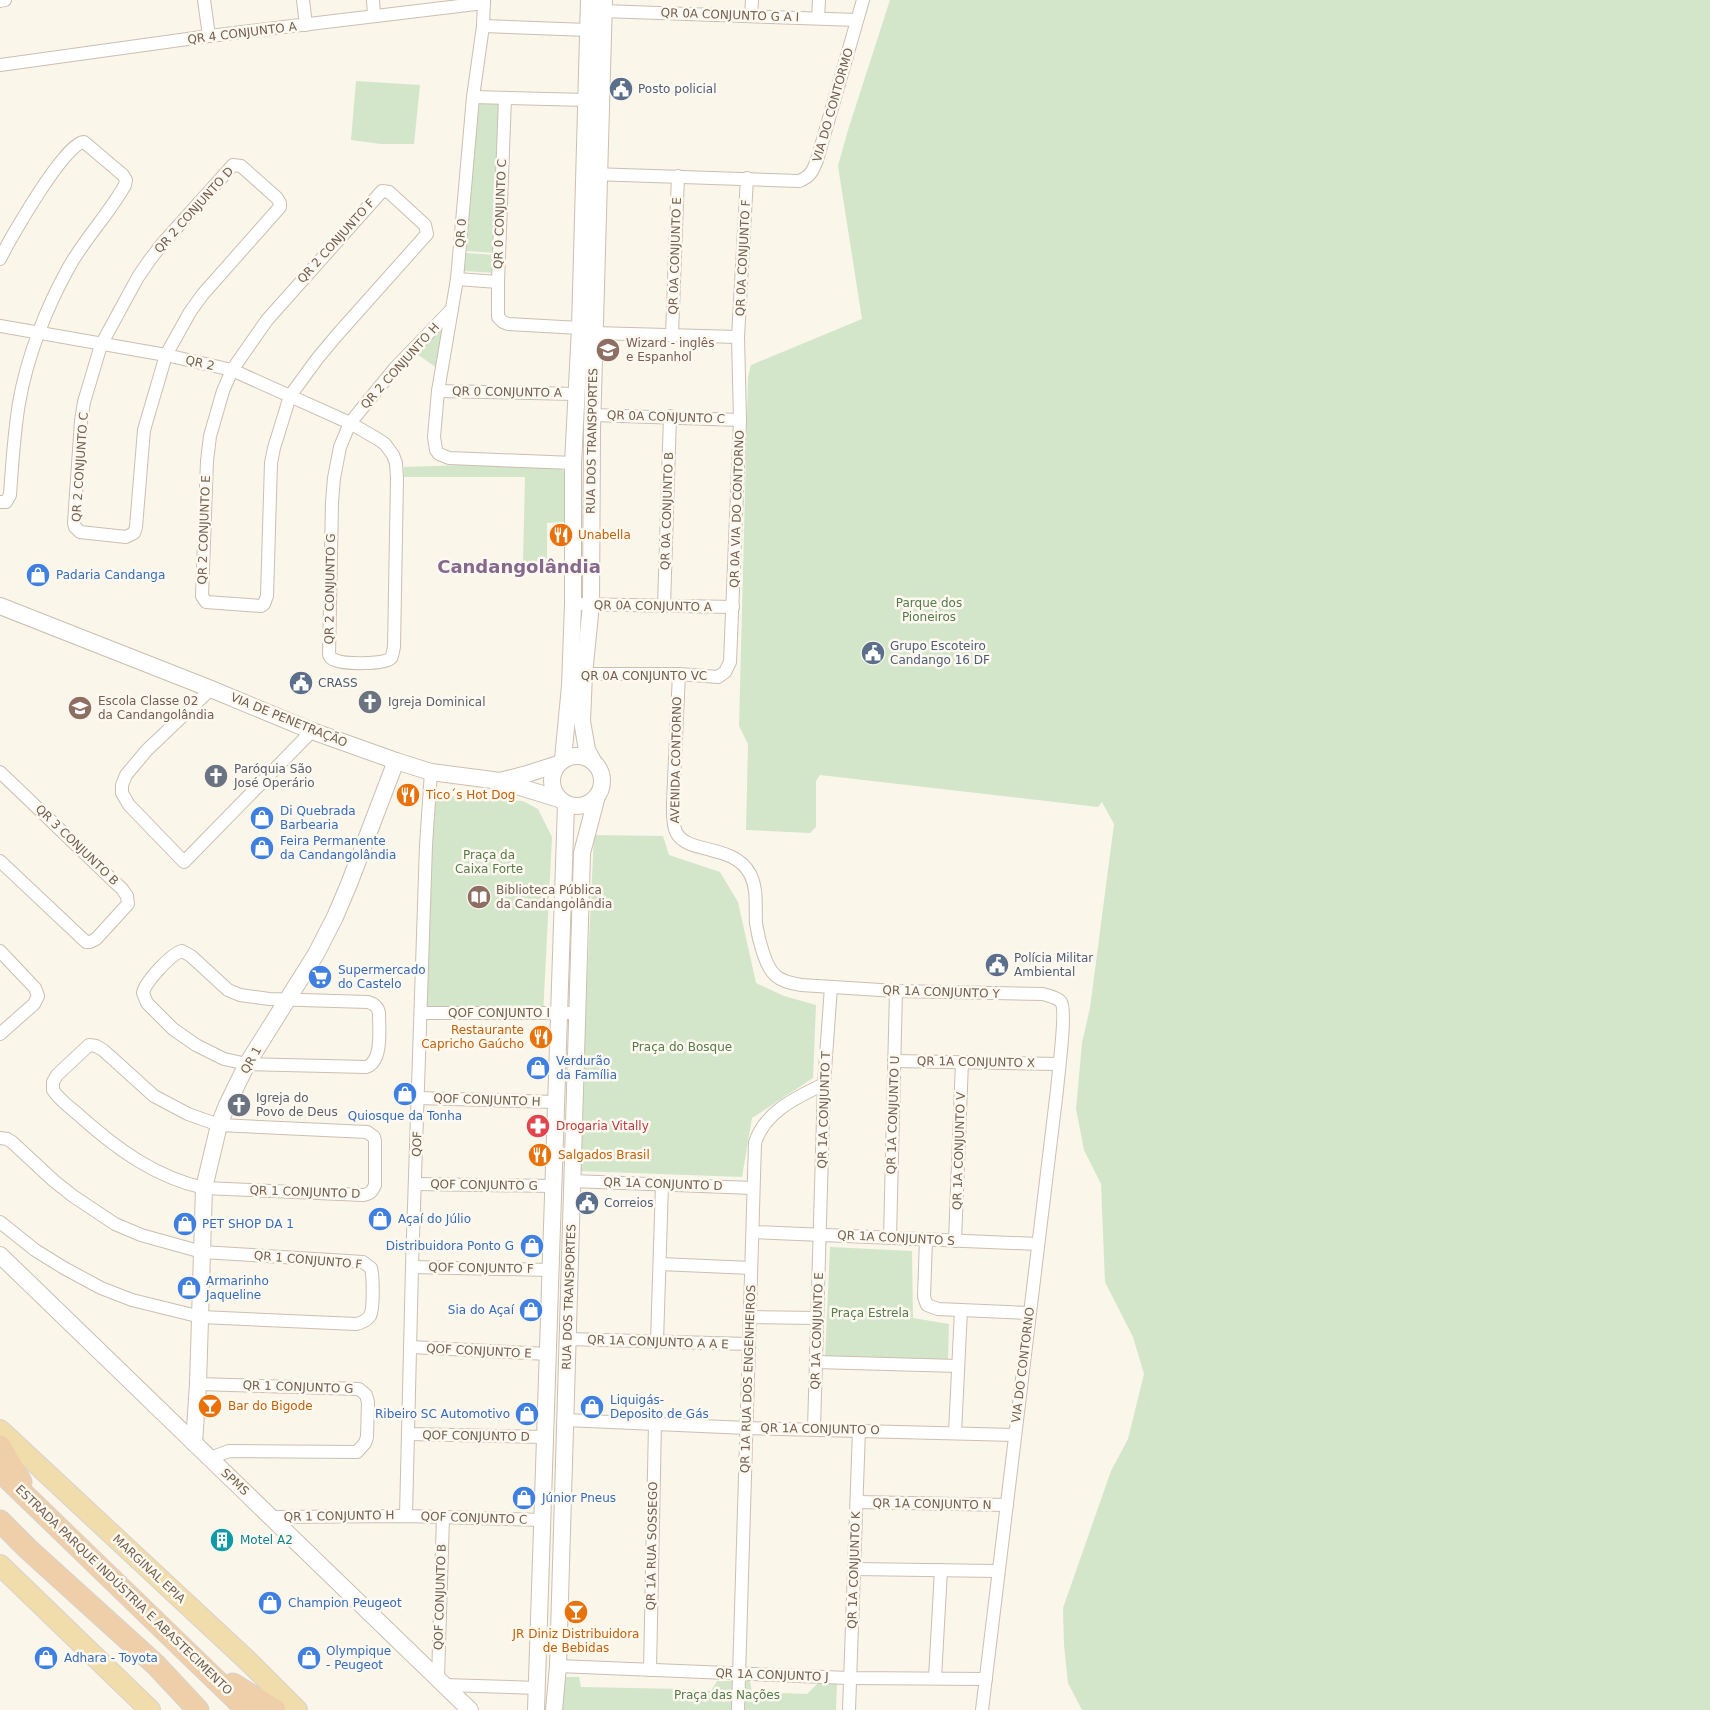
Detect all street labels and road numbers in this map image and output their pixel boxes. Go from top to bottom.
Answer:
street label: QR 0A CONJUNTO G A I [660,6,800,24]
street label: QR 4 CONJUNTO A [187,19,298,47]
street label: VIA DO CONTORMO [810,46,856,164]
street label: QR 0 CONJUNTO C [491,159,509,269]
street label: QR 2 CONJUNTO D [152,164,236,256]
street label: QR 2 CONJUNTO F [294,196,378,286]
street label: QR 0A CONJUNTO E [666,197,684,315]
street label: QR 0A CONJUNTO F [733,199,753,317]
street label: QR 0 [453,218,469,248]
street label: QR 2 CONJUNTO H [358,320,442,412]
street label: QR 2 [184,353,216,373]
street label: RUA DOS TRANSPORTES [584,368,600,514]
street label: QR 0 CONJUNTO A [452,384,563,400]
street label: QR 0A CONJUNTO C [607,408,725,426]
street label: QR 2 CONJUNTO C [69,412,91,522]
street label: QR 0A VIA DO CONTORNO [727,430,747,588]
street label: QR 0A CONJUNTO B [658,452,676,570]
street label: QR 2 CONJUNTO E [195,475,213,585]
street label: QR 2 CONJUNTO G [322,533,338,645]
street label: QR 0A CONJUNTO A [594,598,713,614]
street label: QR 0A CONJUNTO VC [581,669,707,683]
street label: VIA DE PENETRAÇÃO [229,689,350,750]
street label: AVENIDA CONTORNO [668,696,684,824]
street label: QR 3 CONJUNTO B [33,802,121,888]
street label: QR 1A CONJUNTO Y [882,983,1001,1001]
street label: QOF CONJUNTO I [448,1006,550,1020]
street label: QR 1 [238,1044,264,1076]
street label: QR 1A CONJUNTO T [815,1050,833,1169]
street label: QR 1A CONJUNTO X [917,1054,1035,1070]
street label: QR 1A CONJUNTO U [884,1055,902,1175]
street label: QOF CONJUNTO H [433,1091,541,1109]
street label: QR 1A CONJUNTO V [950,1091,968,1210]
street label: QOF [410,1131,424,1157]
street label: QR 1A CONJUNTO D [603,1175,723,1193]
street label: QOF CONJUNTO G [430,1177,538,1193]
street label: QR 1 CONJUNTO D [249,1183,361,1201]
street label: RUA DOS TRANSPORTES [559,1224,579,1370]
street label: QR 1A CONJUNTO S [837,1228,955,1248]
street label: QR 1 CONJUNTO F [253,1248,363,1272]
street label: QOF CONJUNTO F [428,1260,534,1276]
street label: QR 1A CONJUNTO E [808,1272,826,1390]
street label: QR 1A RUA DOS ENGENHEIROS [738,1285,758,1473]
street label: VIA DO CONTORNO [1009,1306,1037,1424]
street label: QR 1A CONJUNTO A A E [587,1333,729,1351]
street label: QOF CONJUNTO E [426,1341,532,1361]
street label: QR 1 CONJUNTO G [242,1378,354,1396]
street label: QR 1A CONJUNTO O [760,1421,880,1437]
street label: QOF CONJUNTO D [422,1428,530,1444]
street label: SPMS [218,1466,252,1498]
street label: ESTRADA PARQUE INDÚSTRIA E ABASTECIMENTO [13,1481,236,1698]
street label: QR 1A RUA SOSSEGO [644,1481,660,1611]
street label: QR 1A CONJUNTO N [872,1496,992,1512]
street label: QR 1 CONJUNTO H [284,1508,394,1524]
street label: QOF CONJUNTO C [420,1509,528,1527]
street label: QR 1A CONJUNTO K [845,1510,863,1629]
street label: MARGINAL EPIA [110,1532,189,1607]
street label: QOF CONJUNTO B [431,1544,449,1650]
street label: QR 1A CONJUNTO J [715,1666,829,1684]

